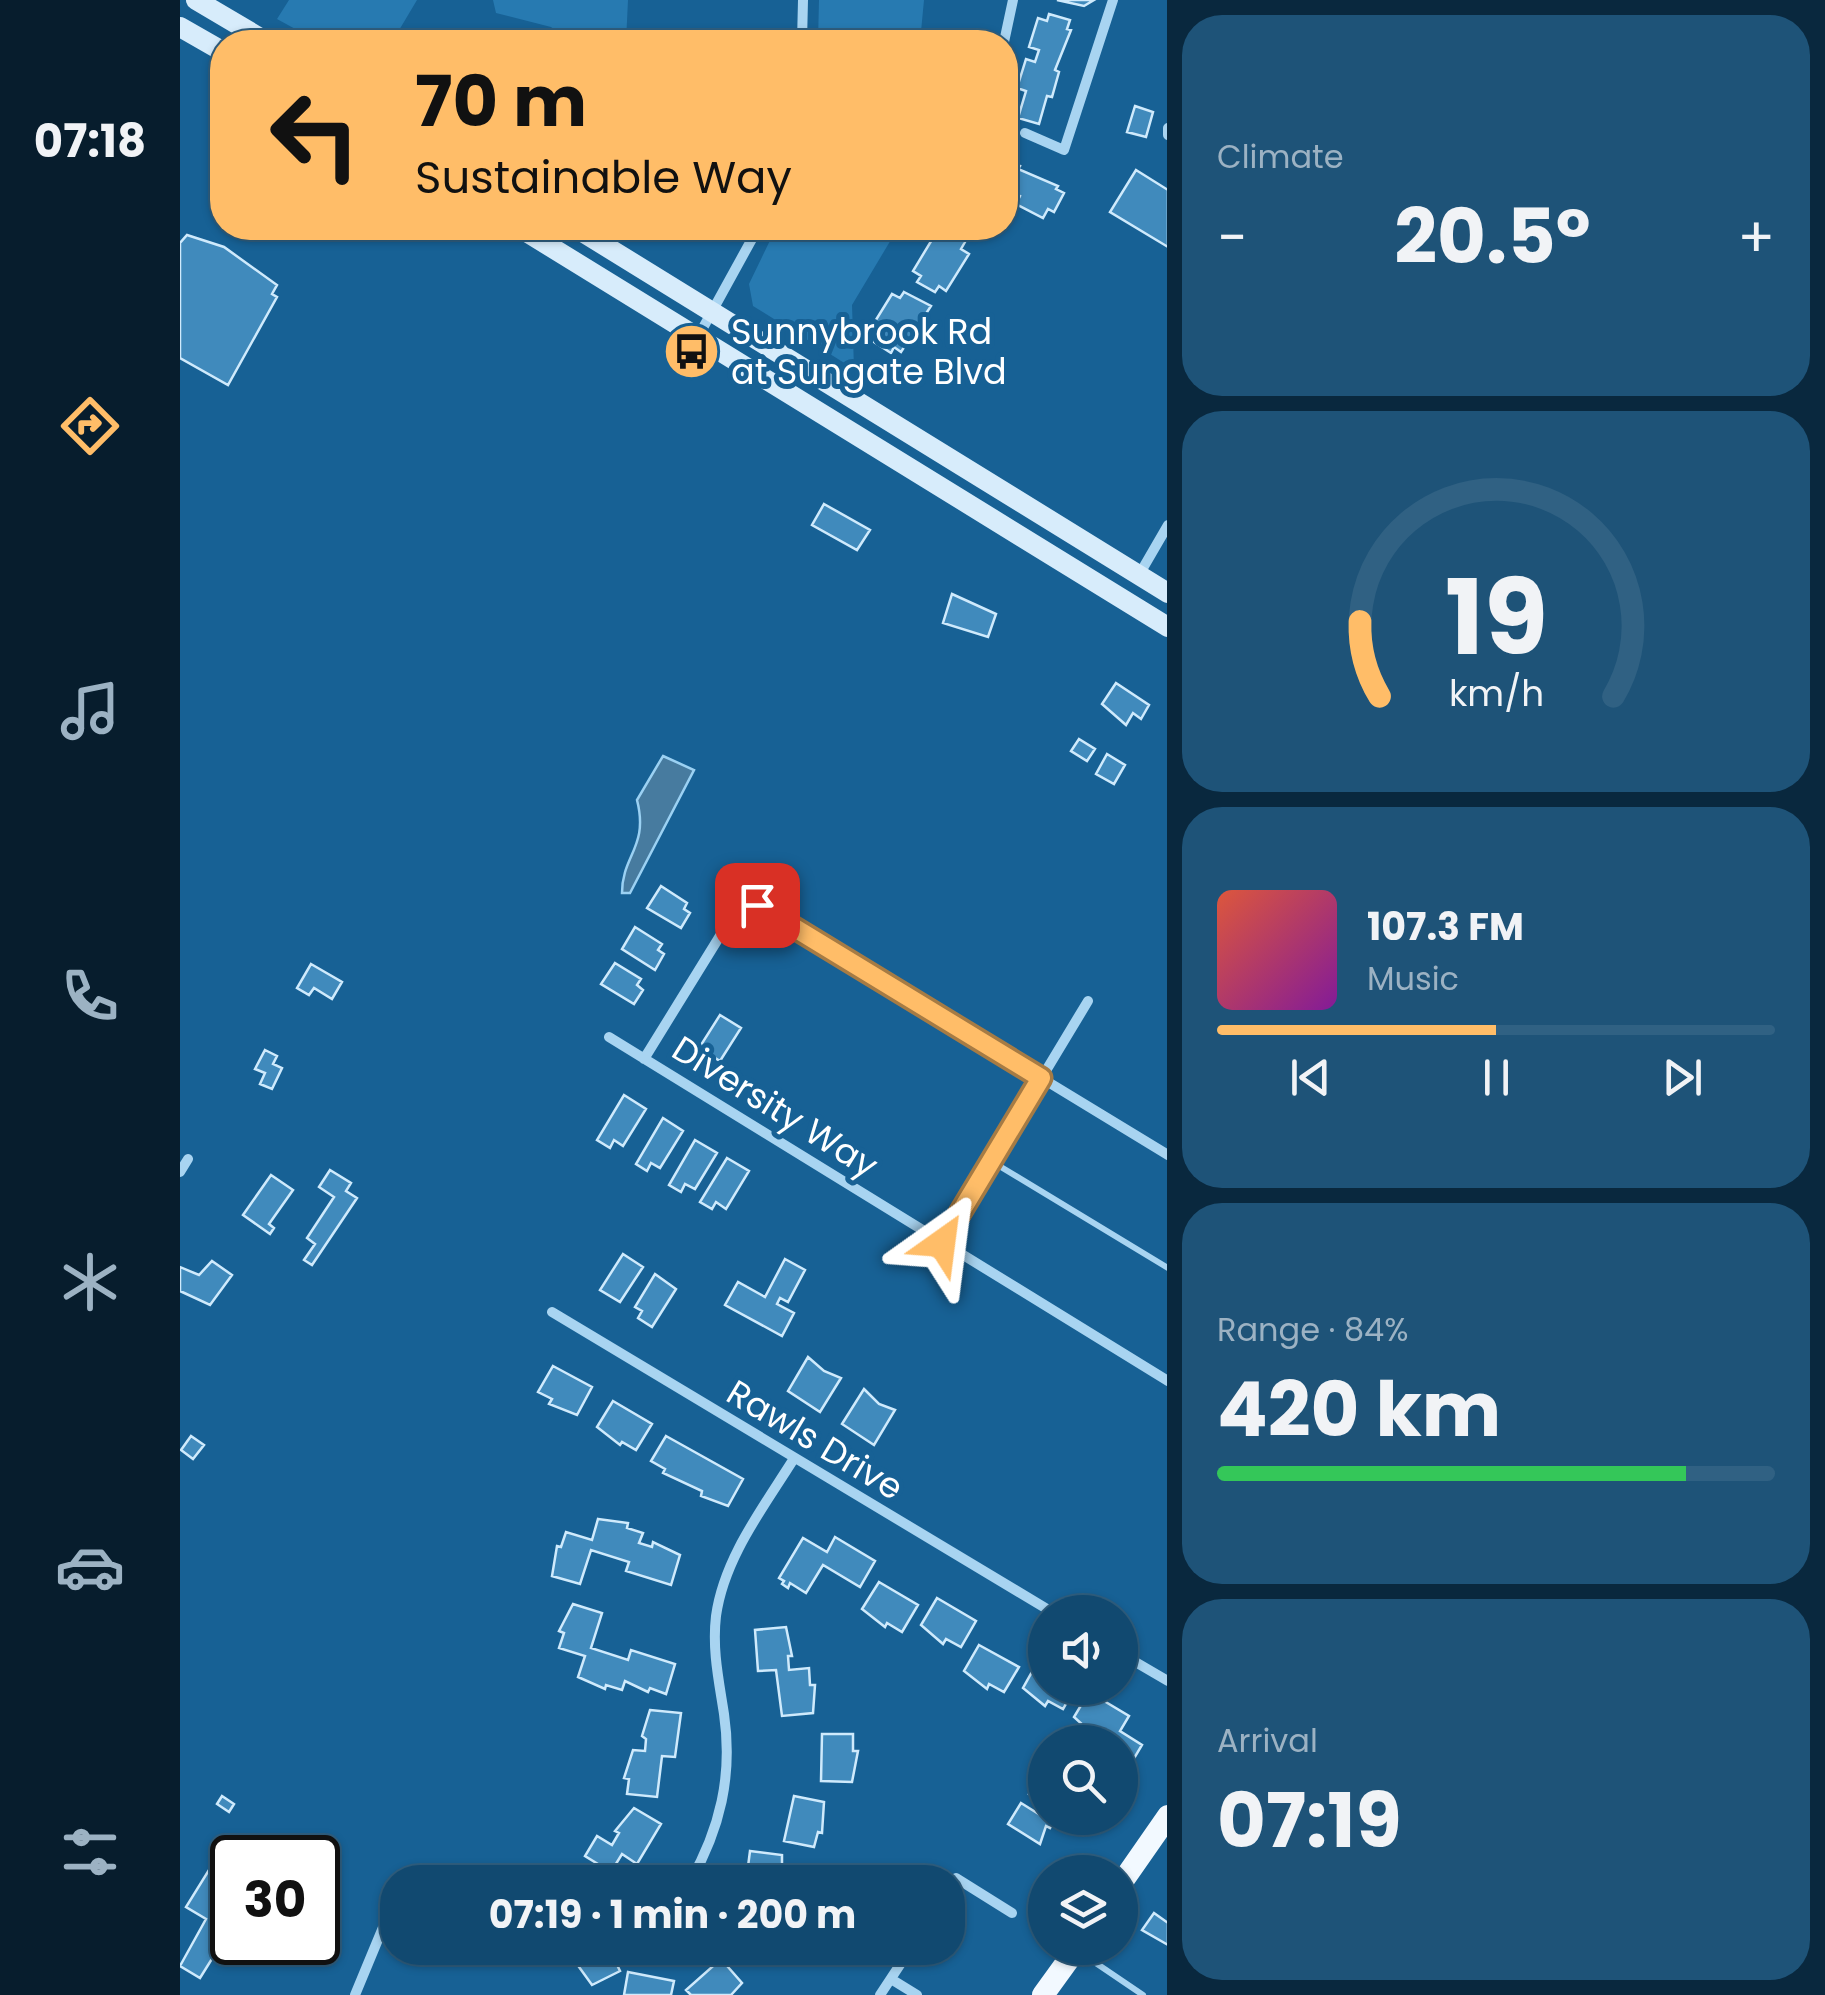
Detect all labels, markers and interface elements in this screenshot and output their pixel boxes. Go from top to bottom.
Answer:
text: 70 m [415,52,587,151]
icon: left [250,70,380,200]
text: 07:18 [34,110,146,173]
text: Climate [1217,134,1344,179]
text: Sustainable Way [415,146,792,209]
text: 20.5° [1394,184,1591,289]
text: − [1217,199,1247,276]
text: + [1737,199,1775,276]
place label: Sunnybrook Rd at Sungate Blvd [731,307,1007,396]
bus stop icon: Sunnybrook Rd at Sungate Blvd [662,322,722,382]
icon: directions [55,391,125,461]
text: 19 [1444,545,1548,690]
text: km/h [1448,668,1544,719]
icon: music [55,676,125,746]
pin [715,863,800,948]
icon: arrive [730,878,785,933]
text: 107.3 FM [1367,900,1524,953]
text: Music [1367,956,1459,1001]
icon: phone [55,961,125,1031]
street label: Diversity Way [663,1024,888,1189]
icon: previous [1283,1050,1338,1105]
icon: pause [1469,1050,1524,1105]
icon: next [1655,1050,1710,1105]
position arrow [890,1191,994,1295]
icon: climate [55,1247,125,1317]
text: Range · 84% [1217,1307,1409,1352]
text: 420 km [1217,1357,1501,1462]
street label: Rawls Drive [718,1368,913,1511]
icon: car [55,1532,125,1602]
map controls [1028,1595,1138,1965]
button: sound [1028,1595,1138,1705]
text: Arrival [1217,1718,1318,1763]
button: search [1028,1725,1138,1835]
text: 07:19 [1217,1768,1402,1873]
icon: filters [55,1817,125,1887]
speed limit sign: 30 [210,1835,340,1965]
button: layers [1028,1855,1138,1965]
text: 07:19 · 1 min · 200 m [489,1888,856,1941]

